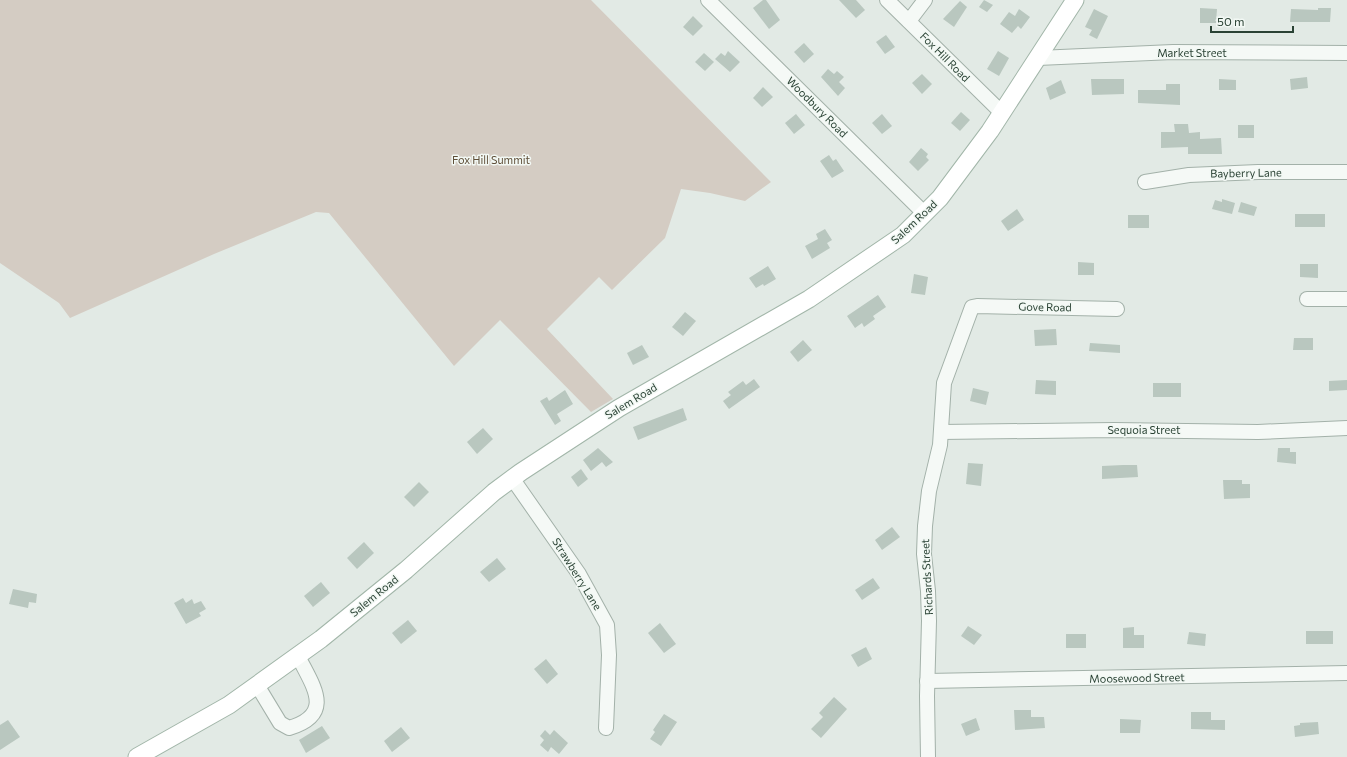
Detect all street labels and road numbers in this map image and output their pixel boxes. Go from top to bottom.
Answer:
street label: Fox Hill Road [918,29,973,84]
street label: Market Street [1157,46,1227,59]
street label: Woodbury Road [784,74,850,140]
street label: Bayberry Lane [1210,165,1282,180]
street label: Salem Road [888,197,939,246]
street label: Gove Road [1018,300,1072,313]
street label: Salem Road [602,380,659,421]
street label: Sequoia Street [1107,423,1181,436]
street label: Strawberry Lane [550,535,605,612]
street label: Richards Street [918,538,935,616]
street label: Salem Road [347,572,400,619]
street label: Moosewood Street [1089,670,1185,685]

